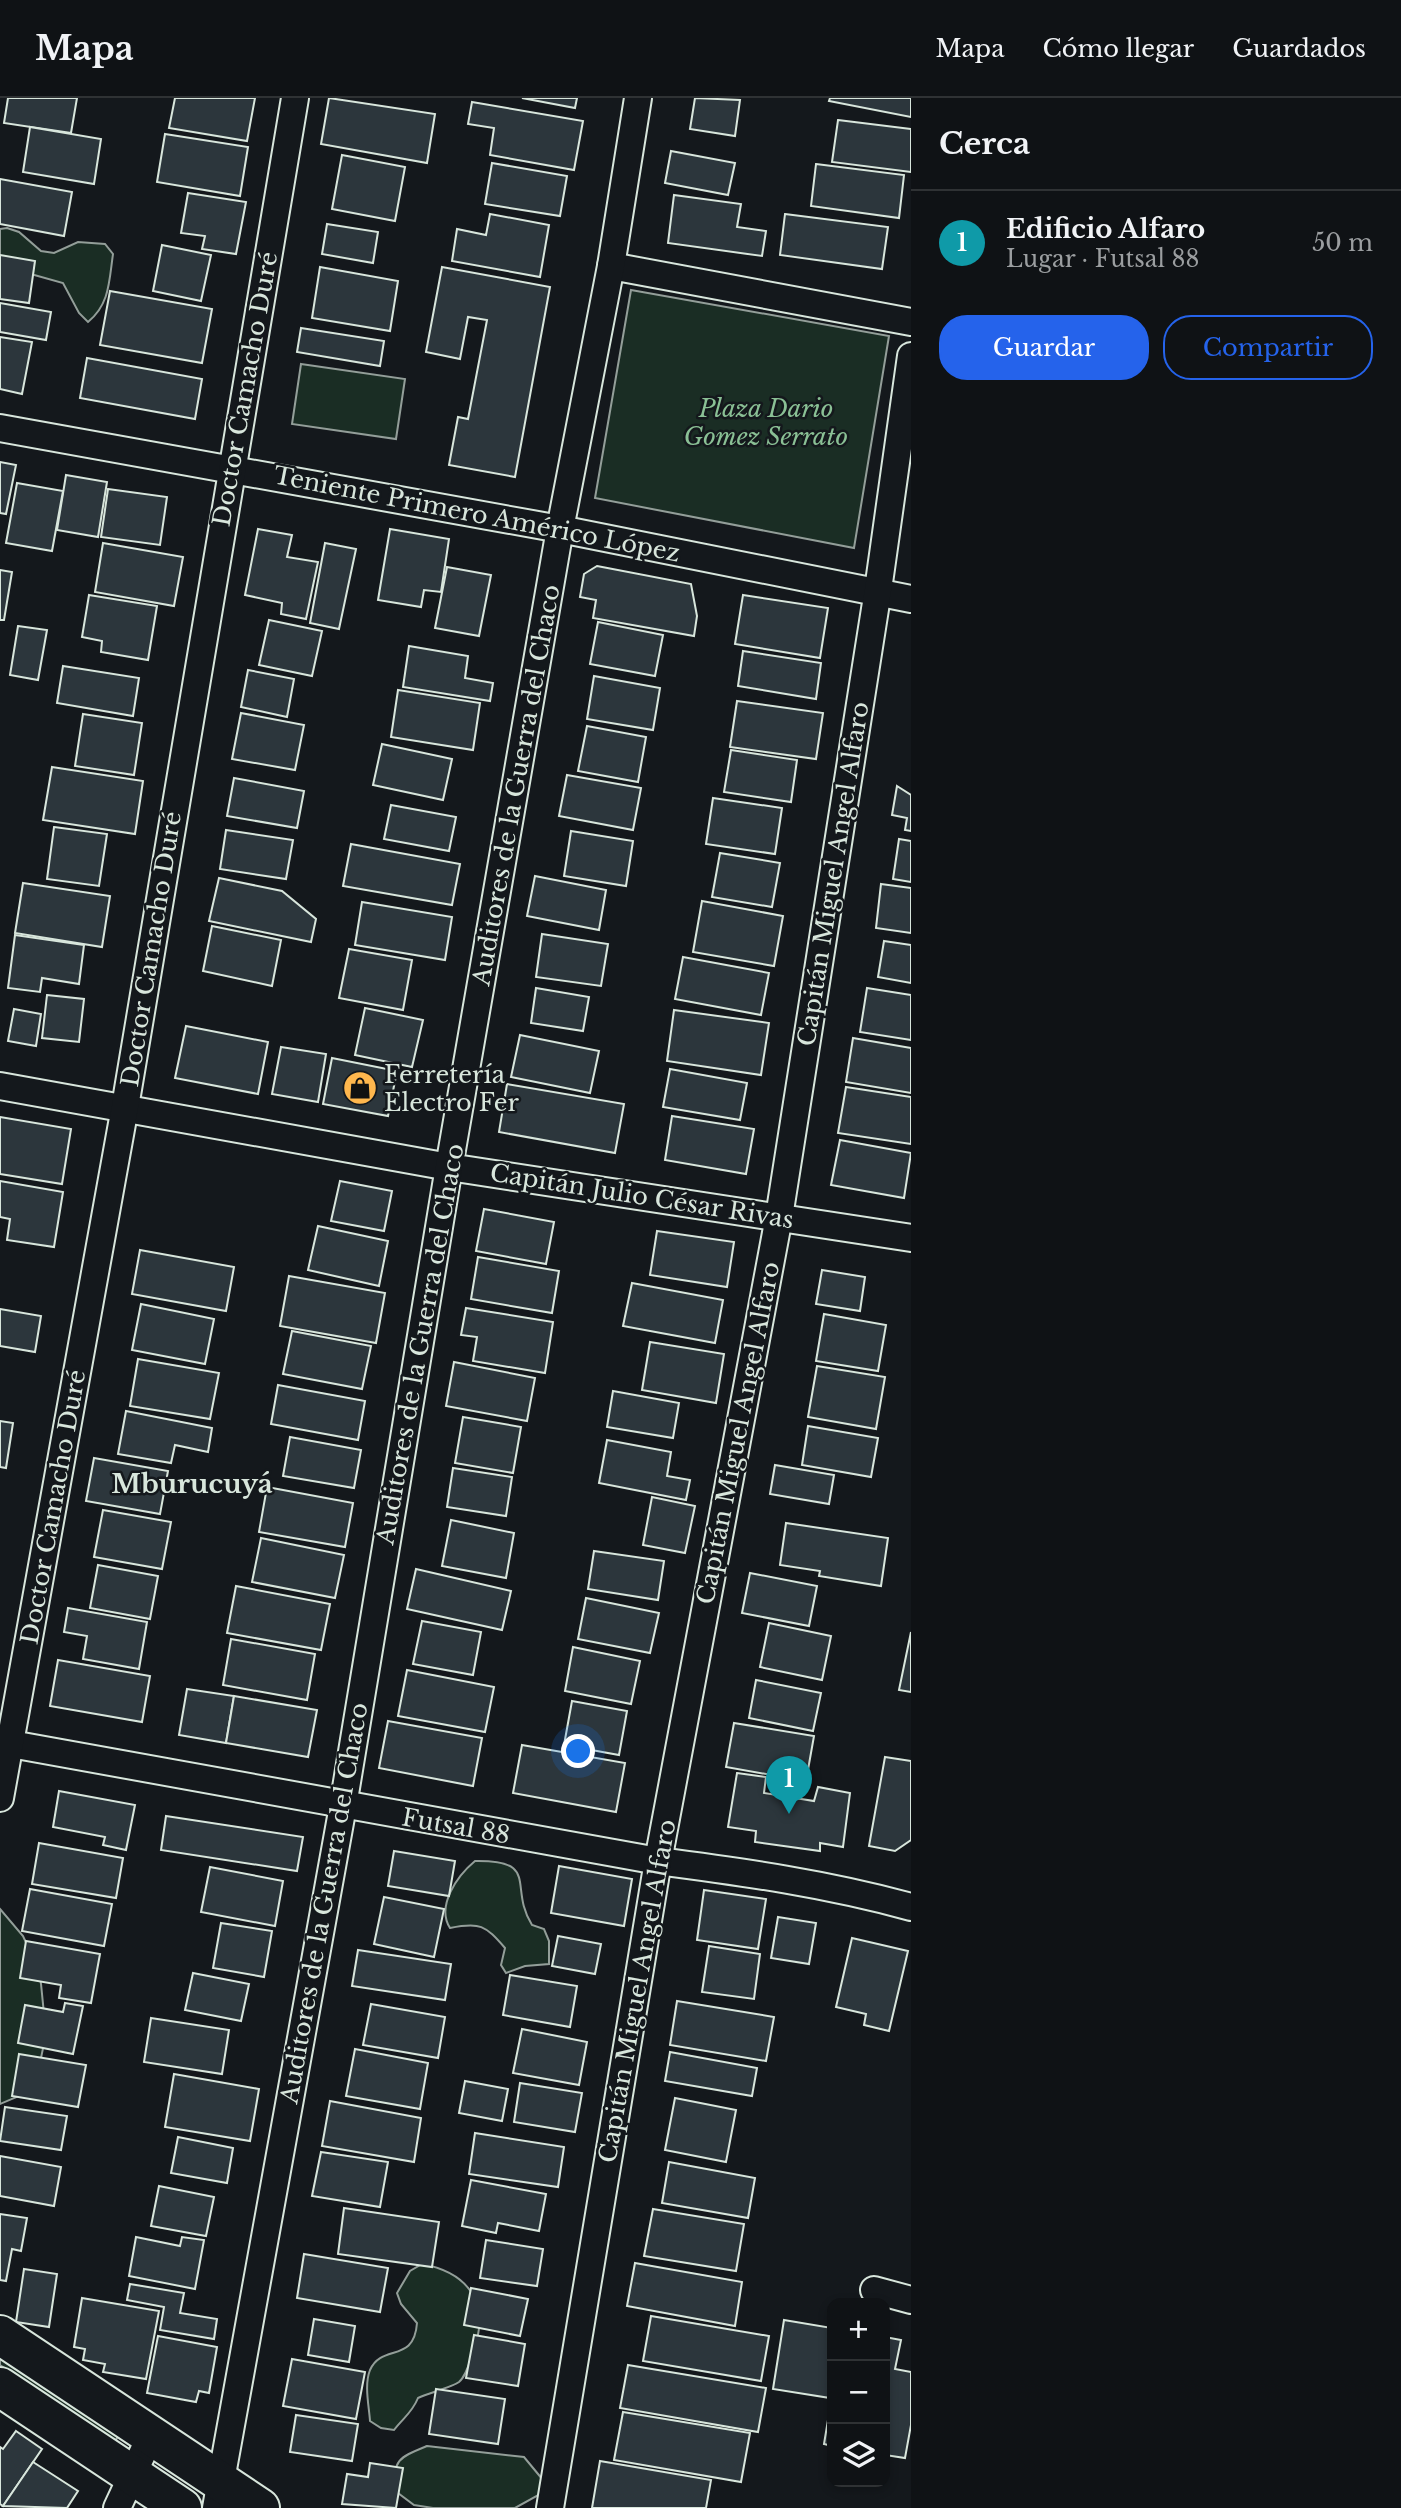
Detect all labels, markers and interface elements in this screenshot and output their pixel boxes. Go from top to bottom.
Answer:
text: Mapa [35,28,134,69]
text: Mapa [935,34,1004,63]
text: Cómo llegar [1042,34,1194,63]
text: Guardados [1232,34,1366,63]
text: Cerca [939,125,1030,162]
text: Edificio Alfaro [1006,213,1205,245]
text: 1 [957,229,967,257]
text: 50 m [1312,229,1373,257]
text: Lugar · Futsal 88 [1006,245,1199,273]
street label: Doctor Camacho Duré [207,250,283,528]
button: Guardar [939,315,1149,380]
button: Compartir [1163,315,1373,380]
park label: Plaza Dario Gomez Serrato [684,394,848,451]
street label: Teniente Primero Américo López [271,460,683,568]
street label: Auditores de la Guerra del Chaco [466,582,566,989]
street label: Capitán Miguel Angel Alfaro [791,700,875,1048]
street label: Doctor Camacho Duré [115,809,187,1089]
place label: Ferretería Electro Fer [384,1060,520,1117]
shop icon: Ferretería Electro Fer [341,1069,379,1107]
street label: Auditores de la Guerra del Chaco [370,1141,470,1548]
street label: Capitán Julio César Rivas [488,1158,796,1234]
street label: Capitán Miguel Angel Alfaro [691,1259,785,1607]
street label: Doctor Camacho Duré [15,1368,91,1646]
district label: Mburucuyá [111,1468,273,1500]
street label: Auditores de la Guerra del Chaco [274,1700,374,2107]
your location [561,1734,595,1768]
pin: 1 [766,1756,812,1814]
street label: Futsal 88 [400,1802,512,1850]
street label: Capitán Miguel Angel Alfaro [592,1817,682,2165]
map controls [827,2298,890,2487]
button: + [827,2298,890,2361]
button: − [827,2361,890,2424]
button: layers [827,2424,890,2487]

